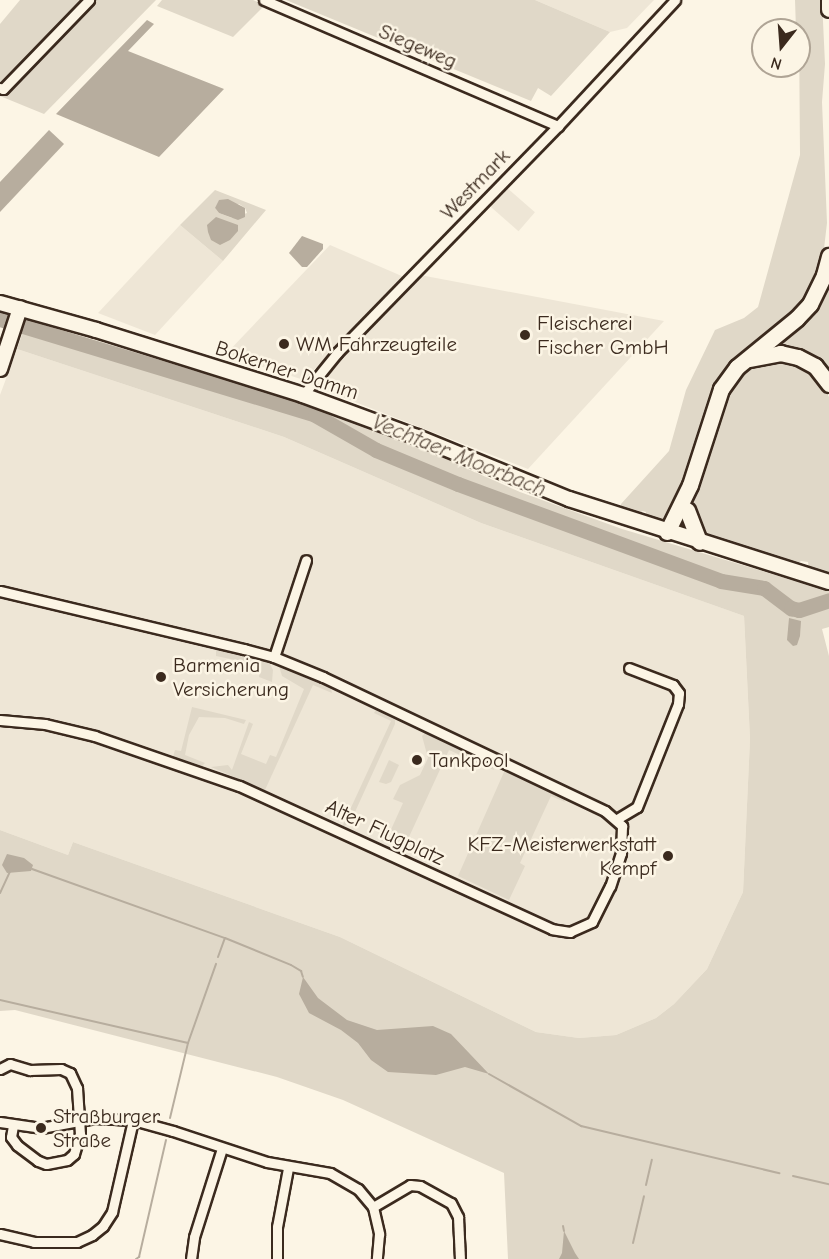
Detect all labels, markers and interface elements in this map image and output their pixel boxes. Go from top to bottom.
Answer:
street label: Siegeweg [375,18,461,74]
north arrow [751,18,811,78]
text: N [769,53,784,73]
street label: Westmark [435,143,515,225]
place label: Fleischerei Fischer GmbH [537,310,669,360]
marker: Fleischerei Fischer GmbH [518,328,532,342]
place label: WM Fahrzeugteile [296,331,457,357]
street label: Bokerner Damm [212,335,362,405]
marker: WM Fahrzeugteile [277,337,291,351]
water label: Vechtaer Moorbach [368,409,550,503]
place label: Barmenia Versicherung [173,652,289,702]
marker: Barmenia Versicherung [154,670,168,684]
place label: Tankpool [429,747,509,773]
marker: Tankpool [410,753,424,767]
street label: Alter Flugplatz [322,793,448,871]
place label: KFZ-Meisterwerkstatt Kempf [467,831,656,881]
marker: KFZ-Meisterwerkstatt Kempf [661,849,675,863]
place label: Straßburger Straße [53,1103,160,1153]
marker: Straßburger Straße [34,1121,48,1135]

